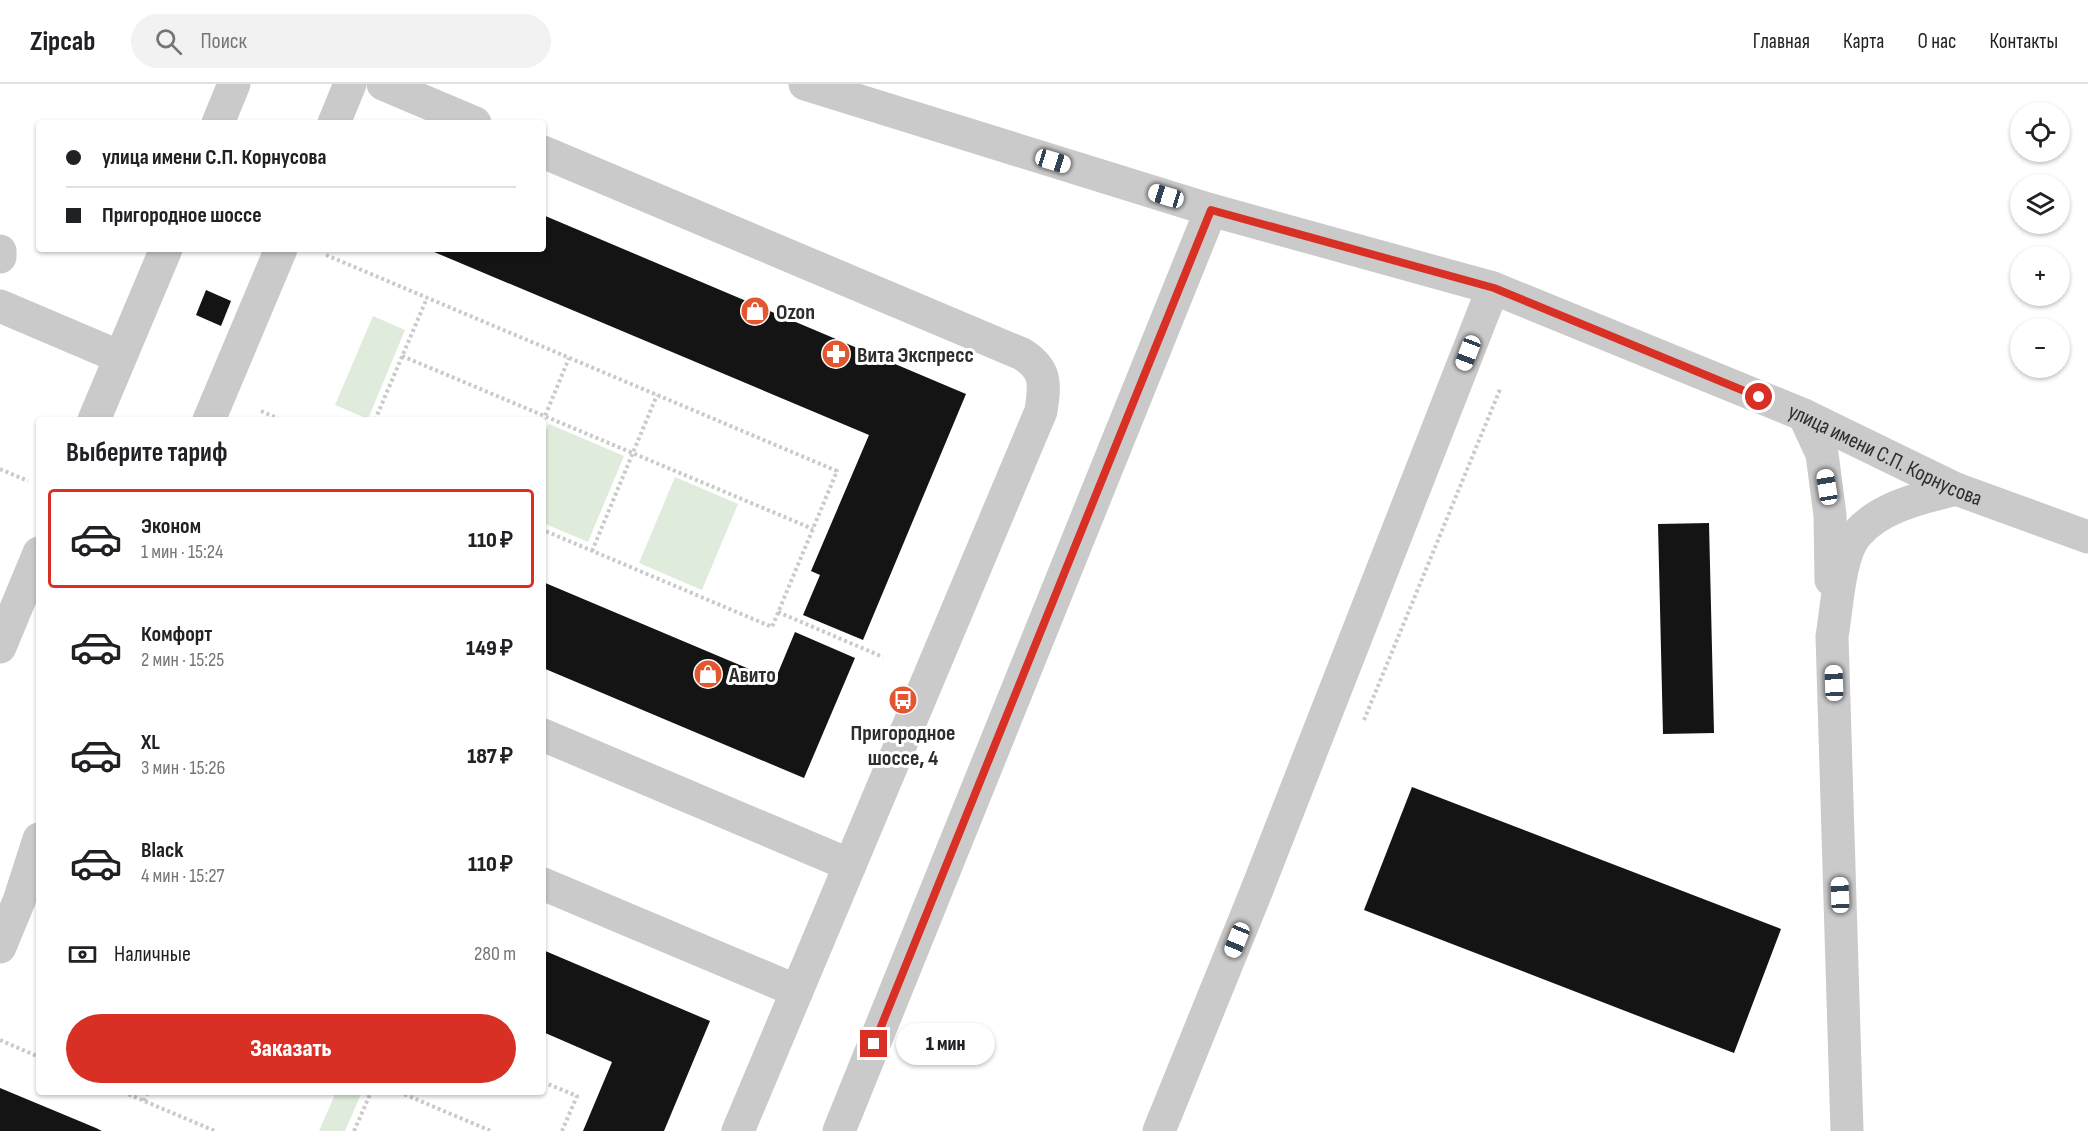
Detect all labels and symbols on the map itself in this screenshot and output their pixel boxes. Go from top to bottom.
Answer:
car [1033,147,1073,175]
car [1146,182,1186,210]
shop icon: Ozon [739,295,771,327]
place label: Ozon [776,299,815,326]
car [1453,333,1483,373]
pharmacy icon: Вита Экспресс [820,338,852,370]
place label: Вита Экспресс [857,342,974,369]
route start [1745,383,1772,410]
street label: улица имени С.П. Корнусова [1784,398,1986,512]
car [1815,468,1839,506]
shop icon: Авито [692,658,724,690]
place label: Авито [728,662,776,689]
car [1824,665,1844,701]
bus stop icon: Пригородное шоссе, 4 [887,684,919,716]
place label: Пригородное шоссе, 4 [851,720,955,772]
car [1830,877,1850,913]
car [1222,920,1252,960]
callout: 1 мин [895,1023,994,1065]
route end [860,1030,887,1057]

